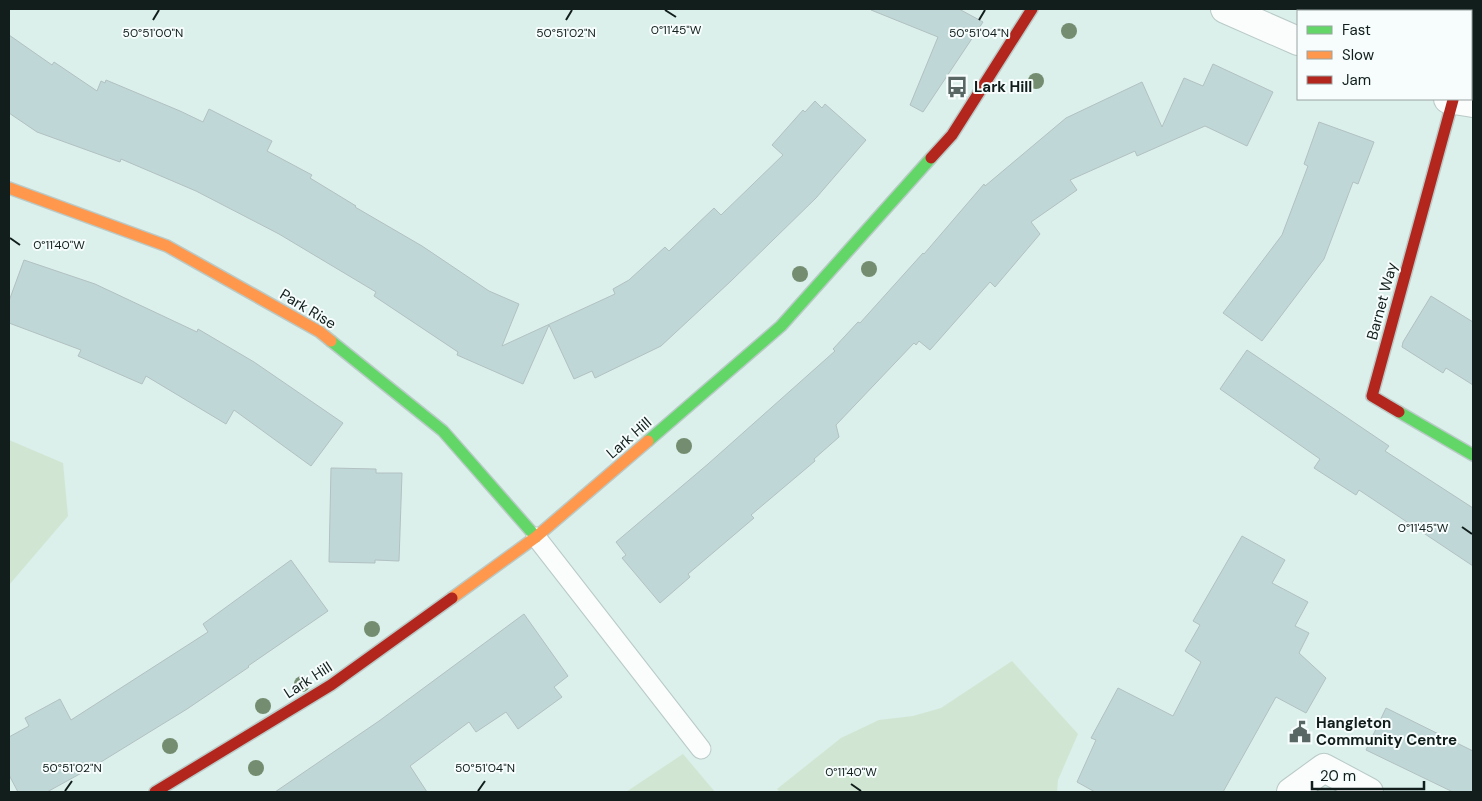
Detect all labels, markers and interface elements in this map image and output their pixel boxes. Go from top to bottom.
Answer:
legend [1297,10,1472,100]
text: Fast [1342,20,1371,40]
text: 0°11'45"W [651,22,702,38]
text: 50°51'00"N [123,25,183,41]
text: 50°51'02"N [536,25,596,41]
text: 50°51'04"N [949,25,1009,41]
text: Slow [1342,45,1375,65]
text: Jam [1342,70,1371,90]
bus stop icon: Lark Hill [944,74,970,100]
place label: Lark Hill [974,77,1032,97]
text: 0°11'40"W [33,237,85,253]
street label: Barnet Way [1362,259,1402,342]
street label: Park Rise [276,284,340,334]
street label: Lark Hill [602,413,656,463]
text: 0°11'45"W [1398,520,1449,536]
street label: Lark Hill [280,657,336,703]
place label: Hangleton Community Centre [1316,713,1457,750]
public building icon: Hangleton Community Centre [1287,719,1313,745]
scale bar [1312,758,1424,790]
text: 50°51'02"N [42,760,102,776]
text: 50°51'04"N [455,760,515,776]
text: 0°11'40"W [825,764,877,780]
text: 20 m [1320,766,1356,786]

